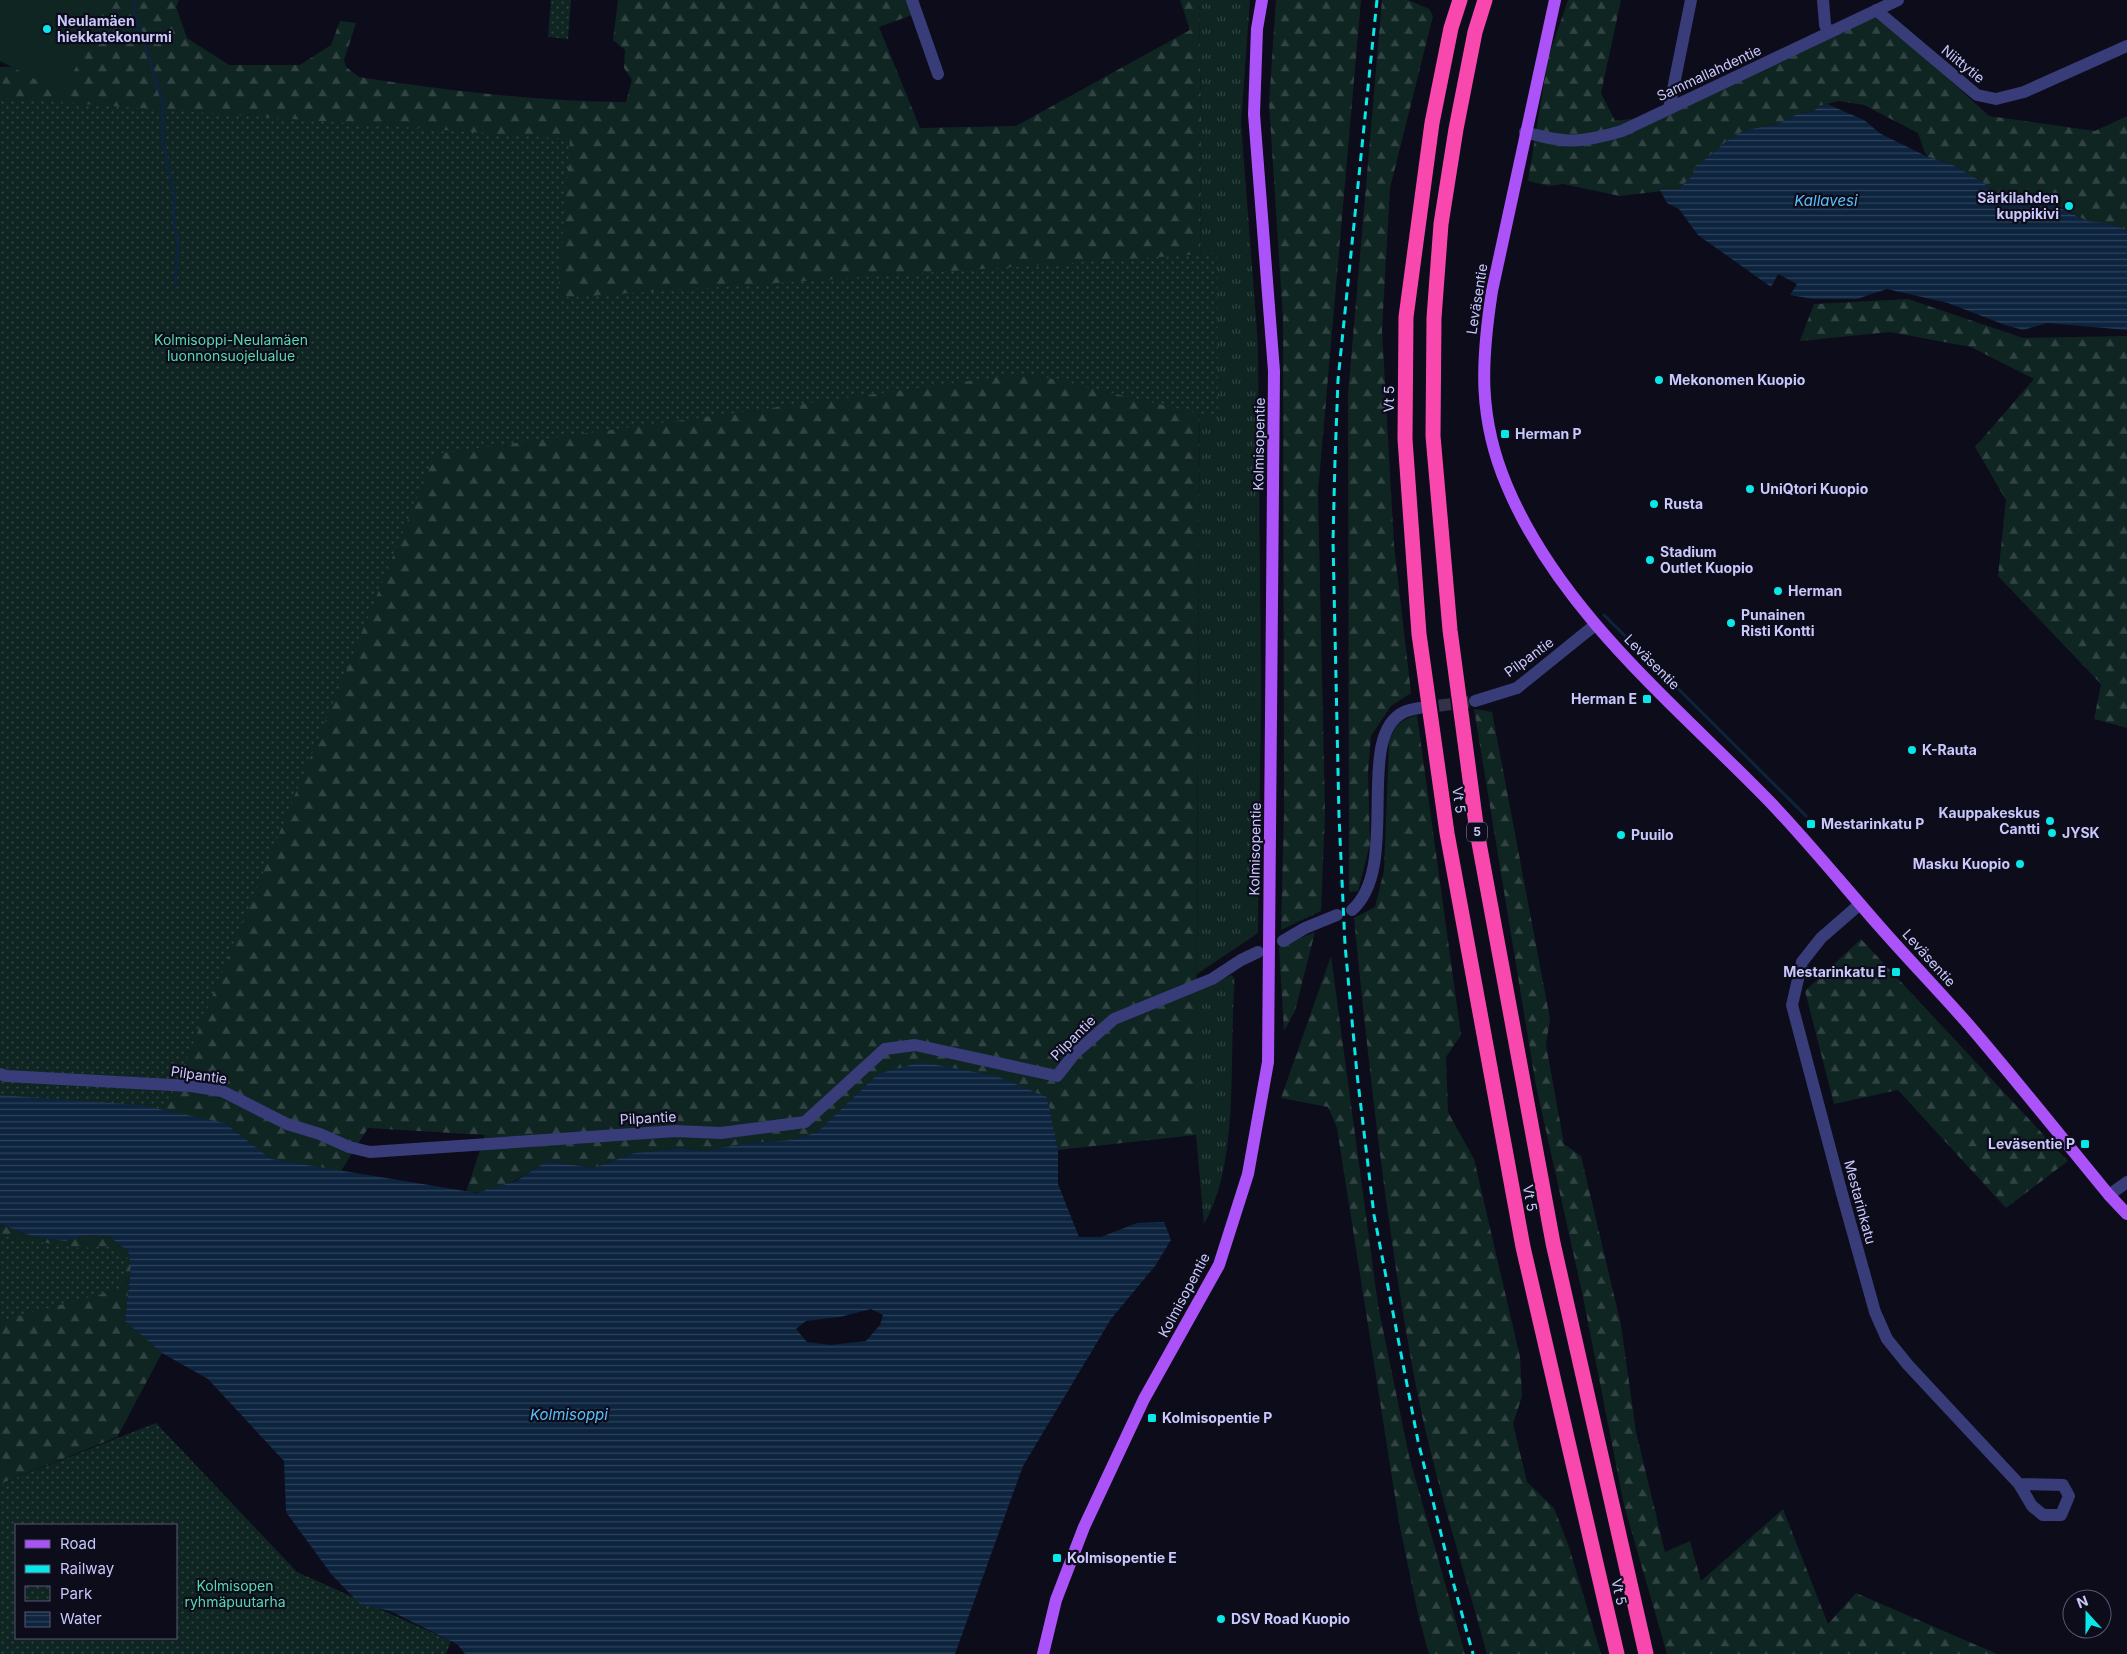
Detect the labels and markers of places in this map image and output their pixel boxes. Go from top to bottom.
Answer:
place label: Neulamäen hiekkatekonurmi [57,12,172,45]
marker: Neulamäen hiekkatekonurmi [41,23,53,35]
place label: Särkilahden kuppikivi [1977,189,2059,222]
marker: Särkilahden kuppikivi [2063,200,2075,212]
place label: Mekonomen Kuopio [1669,371,1806,388]
marker: Mekonomen Kuopio [1653,374,1665,386]
place label: Herman P [1515,425,1582,442]
marker: Herman P [1499,428,1511,440]
place label: UniQtori Kuopio [1760,480,1869,497]
marker: UniQtori Kuopio [1744,483,1756,495]
place label: Rusta [1664,495,1703,512]
marker: Rusta [1648,498,1660,510]
place label: Stadium Outlet Kuopio [1660,543,1754,576]
marker: Stadium Outlet Kuopio [1644,554,1656,566]
place label: Herman [1788,582,1842,599]
marker: Herman [1772,585,1784,597]
place label: Punainen Risti Kontti [1741,606,1815,639]
marker: Punainen Risti Kontti [1725,617,1737,629]
place label: Herman E [1571,690,1637,707]
marker: Herman E [1641,693,1653,705]
place label: K-Rauta [1922,741,1977,758]
marker: K-Rauta [1906,744,1918,756]
place label: Kauppakeskus Cantti [1939,804,2040,837]
place label: Mestarinkatu P [1821,815,1924,832]
marker: Kauppakeskus Cantti [2044,815,2056,827]
marker: Mestarinkatu P [1805,818,1817,830]
place label: JYSK [2062,824,2100,841]
place label: Puuilo [1631,826,1674,843]
marker: JYSK [2046,827,2058,839]
marker: Puuilo [1615,829,1627,841]
place label: Masku Kuopio [1913,855,2010,872]
marker: Masku Kuopio [2014,858,2026,870]
place label: Mestarinkatu E [1783,963,1886,980]
marker: Mestarinkatu E [1890,966,1902,978]
place label: Leväsentie P [1988,1135,2075,1152]
marker: Leväsentie P [2079,1138,2091,1150]
place label: Kolmisopentie P [1162,1409,1272,1426]
marker: Kolmisopentie P [1146,1412,1158,1424]
place label: Kolmisopentie E [1067,1549,1177,1566]
marker: Kolmisopentie E [1051,1552,1063,1564]
place label: DSV Road Kuopio [1231,1610,1351,1627]
marker: DSV Road Kuopio [1215,1613,1227,1625]

